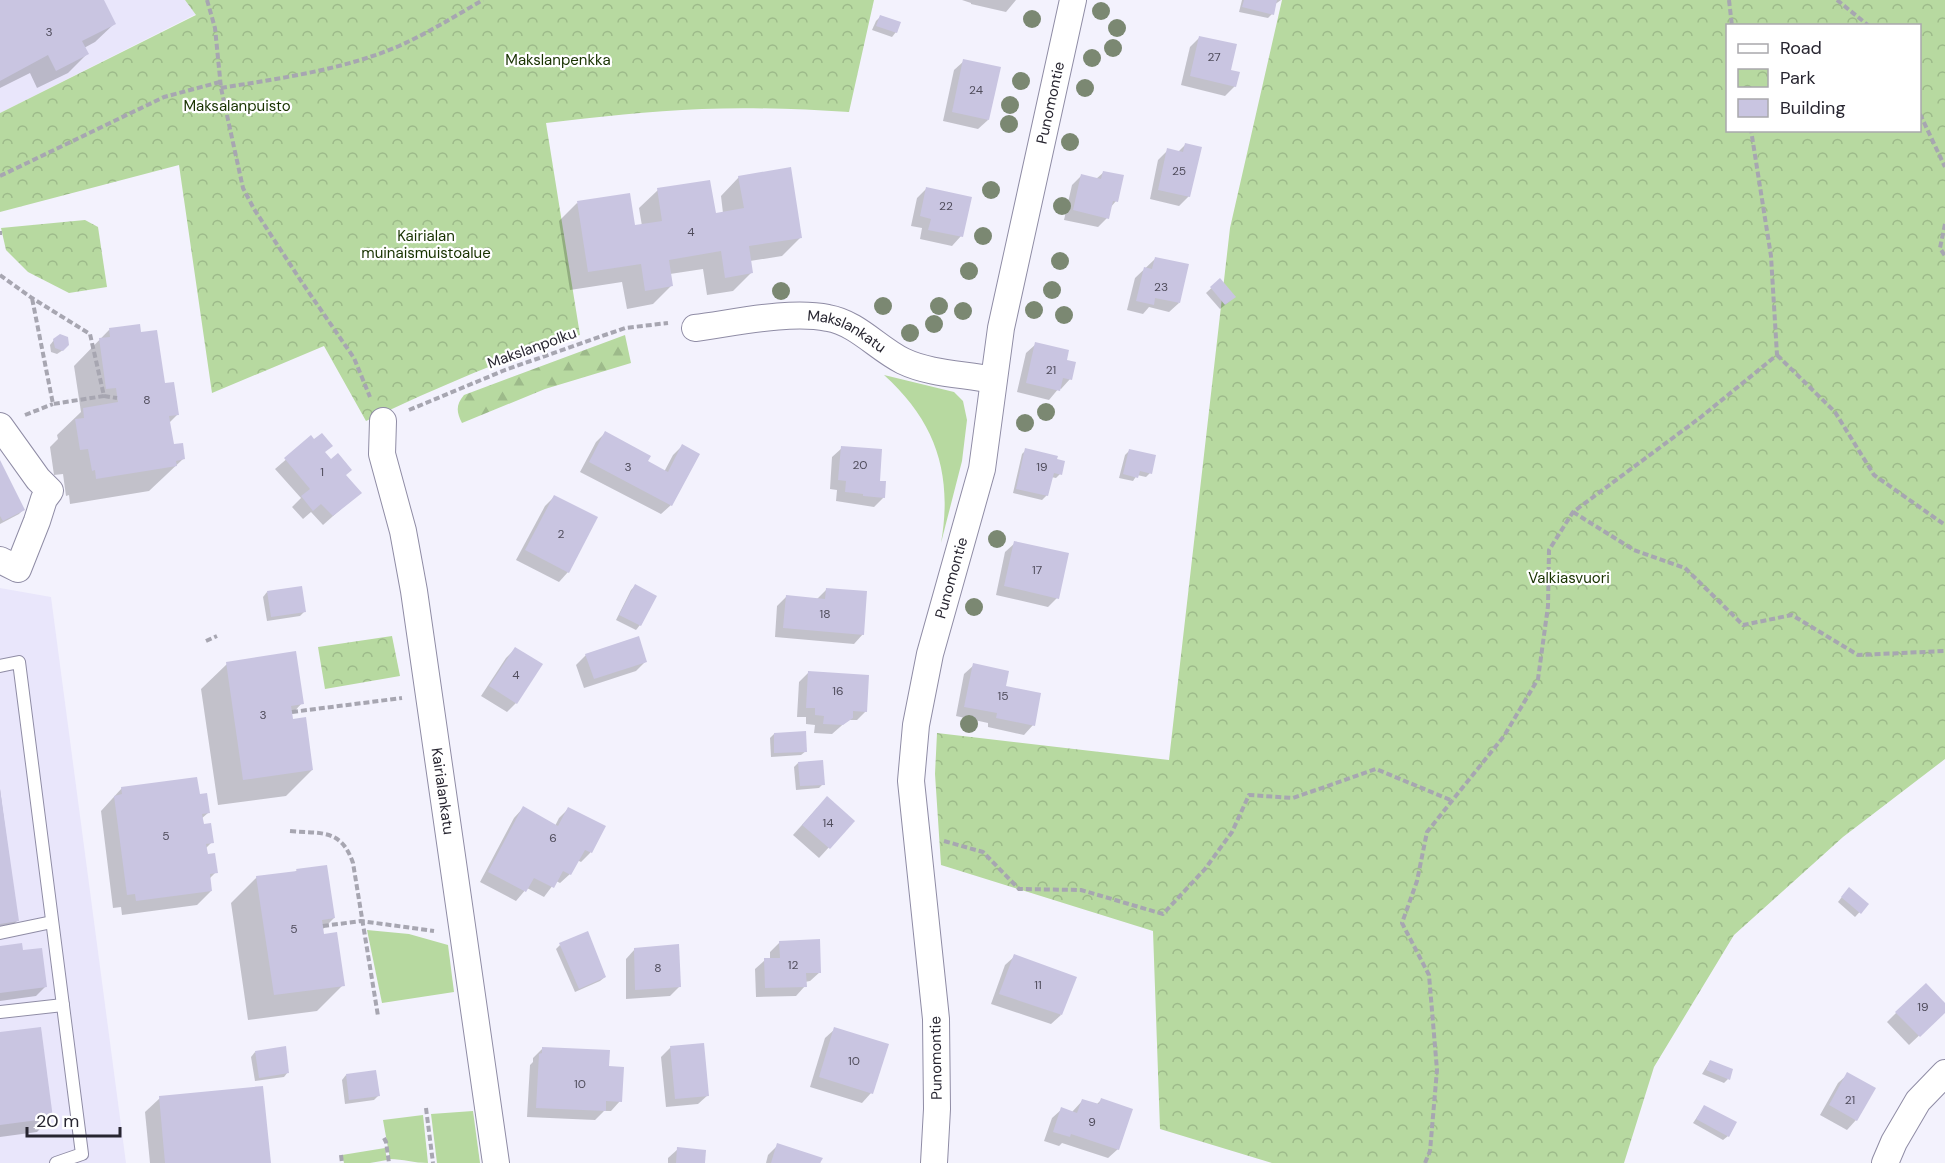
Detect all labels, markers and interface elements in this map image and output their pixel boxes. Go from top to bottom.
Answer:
house number: 3 [45,24,53,40]
legend [1726,24,1921,132]
text: Road [1780,36,1822,60]
house number: 27 [1207,49,1221,65]
park label: Makslanpenkka [505,50,611,70]
street label: Punomontie [1032,60,1069,146]
text: Park [1780,66,1816,90]
house number: 24 [969,82,983,98]
park label: Maksalanpuisto [183,96,291,116]
text: Building [1780,96,1845,120]
house number: 25 [1172,163,1186,179]
house number: 22 [939,198,953,214]
house number: 4 [687,224,695,240]
park label: Kairialan muinaismuistoalue [361,226,491,263]
house number: 23 [1154,279,1168,295]
street label: Makslankatu [807,306,890,357]
street label: Makslanpolku [485,323,579,373]
house number: 21 [1046,362,1056,378]
house number: 8 [143,392,151,408]
house number: 20 [852,457,868,473]
house number: 3 [624,459,632,475]
house number: 19 [1036,459,1048,475]
house number: 1 [320,464,324,480]
house number: 2 [558,526,565,542]
street label: Punomontie [930,535,972,621]
house number: 17 [1032,562,1042,578]
park label: Valkiasvuori [1528,568,1610,588]
house number: 18 [819,606,831,622]
house number: 4 [512,667,520,683]
house number: 16 [832,683,844,699]
house number: 15 [997,688,1009,704]
house number: 3 [259,707,267,723]
street label: Kairialankatu [427,746,459,836]
house number: 14 [822,815,834,831]
house number: 5 [162,828,170,844]
house number: 6 [549,830,557,846]
house number: 5 [290,921,298,937]
house number: 12 [788,957,798,973]
house number: 8 [654,960,662,976]
house number: 11 [1034,977,1042,993]
house number: 19 [1917,999,1929,1015]
street label: Punomontie [925,1016,947,1100]
house number: 10 [848,1053,860,1069]
house number: 10 [574,1076,586,1092]
house number: 21 [1845,1092,1855,1108]
scale bar [27,1100,120,1138]
text: 20 m [36,1109,79,1133]
house number: 9 [1088,1114,1096,1130]

